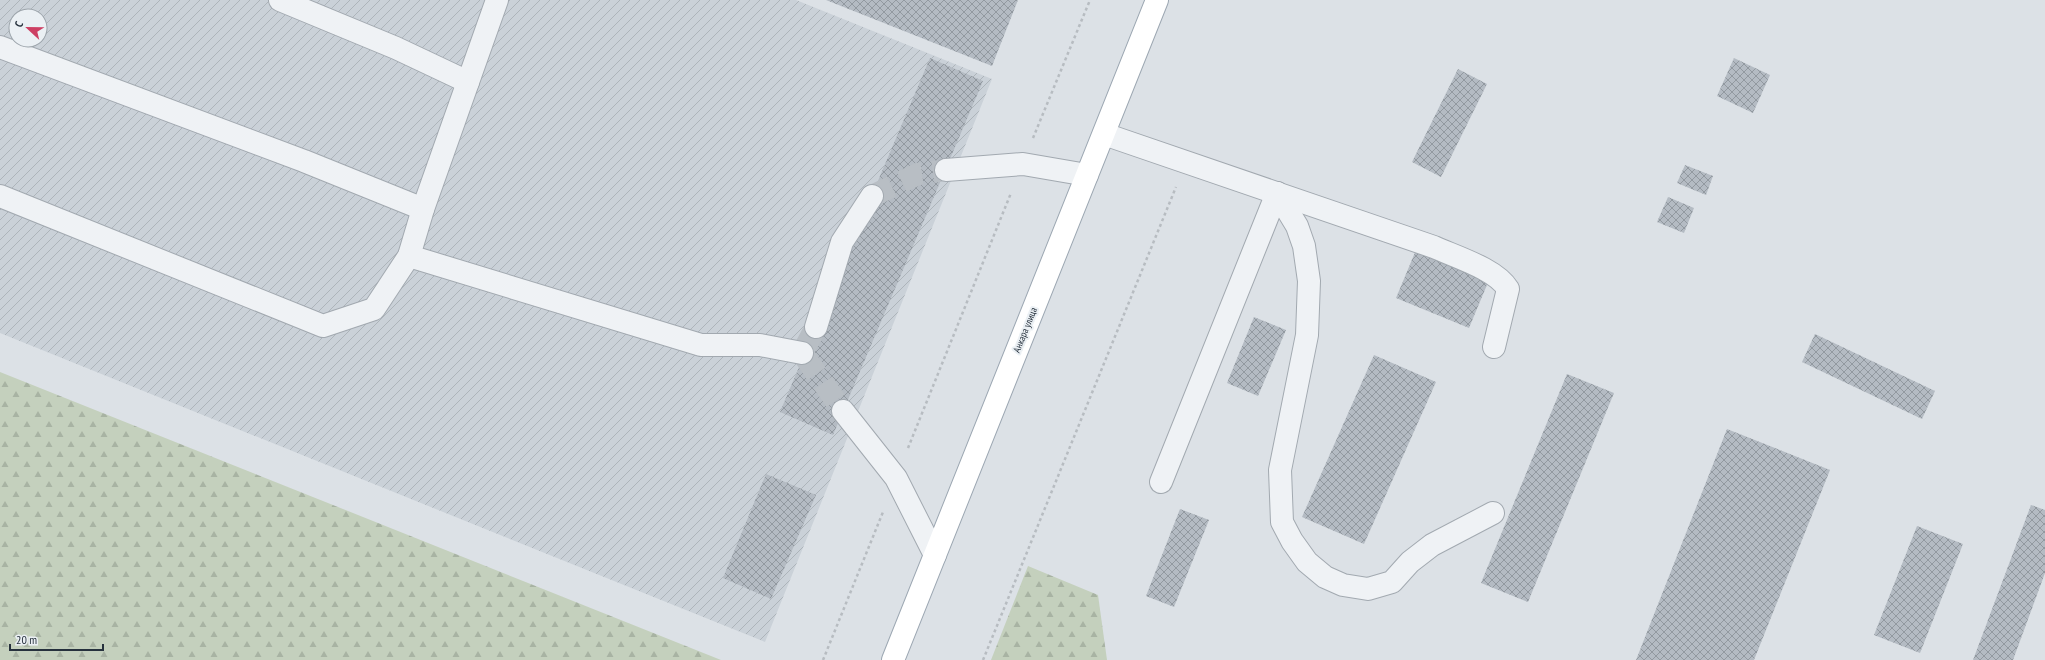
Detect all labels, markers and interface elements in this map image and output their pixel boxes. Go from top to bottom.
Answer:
north arrow [8,8,48,48]
text: С [11,19,26,29]
street label: Анкара улица [1010,305,1040,355]
scale bar [10,626,103,652]
text: 20 m [16,632,37,647]

